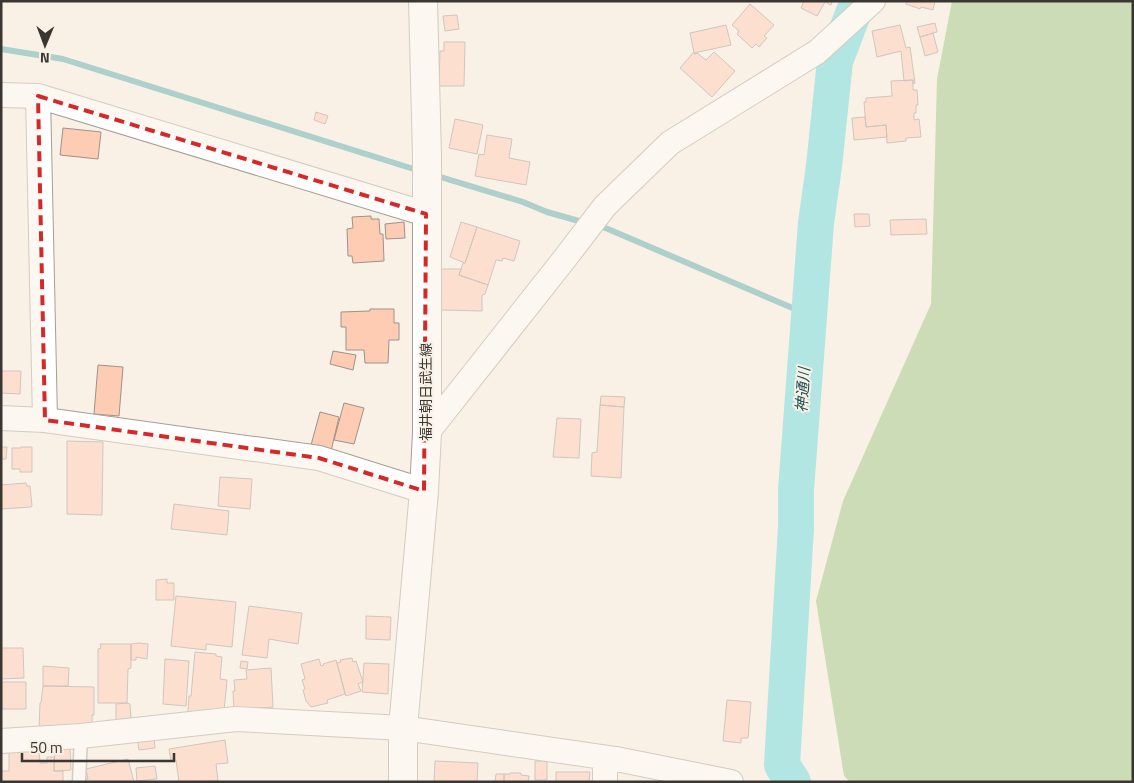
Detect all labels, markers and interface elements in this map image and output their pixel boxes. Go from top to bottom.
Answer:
north arrow [20,20,70,70]
text: N [40,48,50,69]
street label: 福井朝日武生線 [415,343,436,441]
water label: 神通川 [789,365,816,413]
scale bar [22,730,175,762]
text: 50 m [30,736,63,759]

